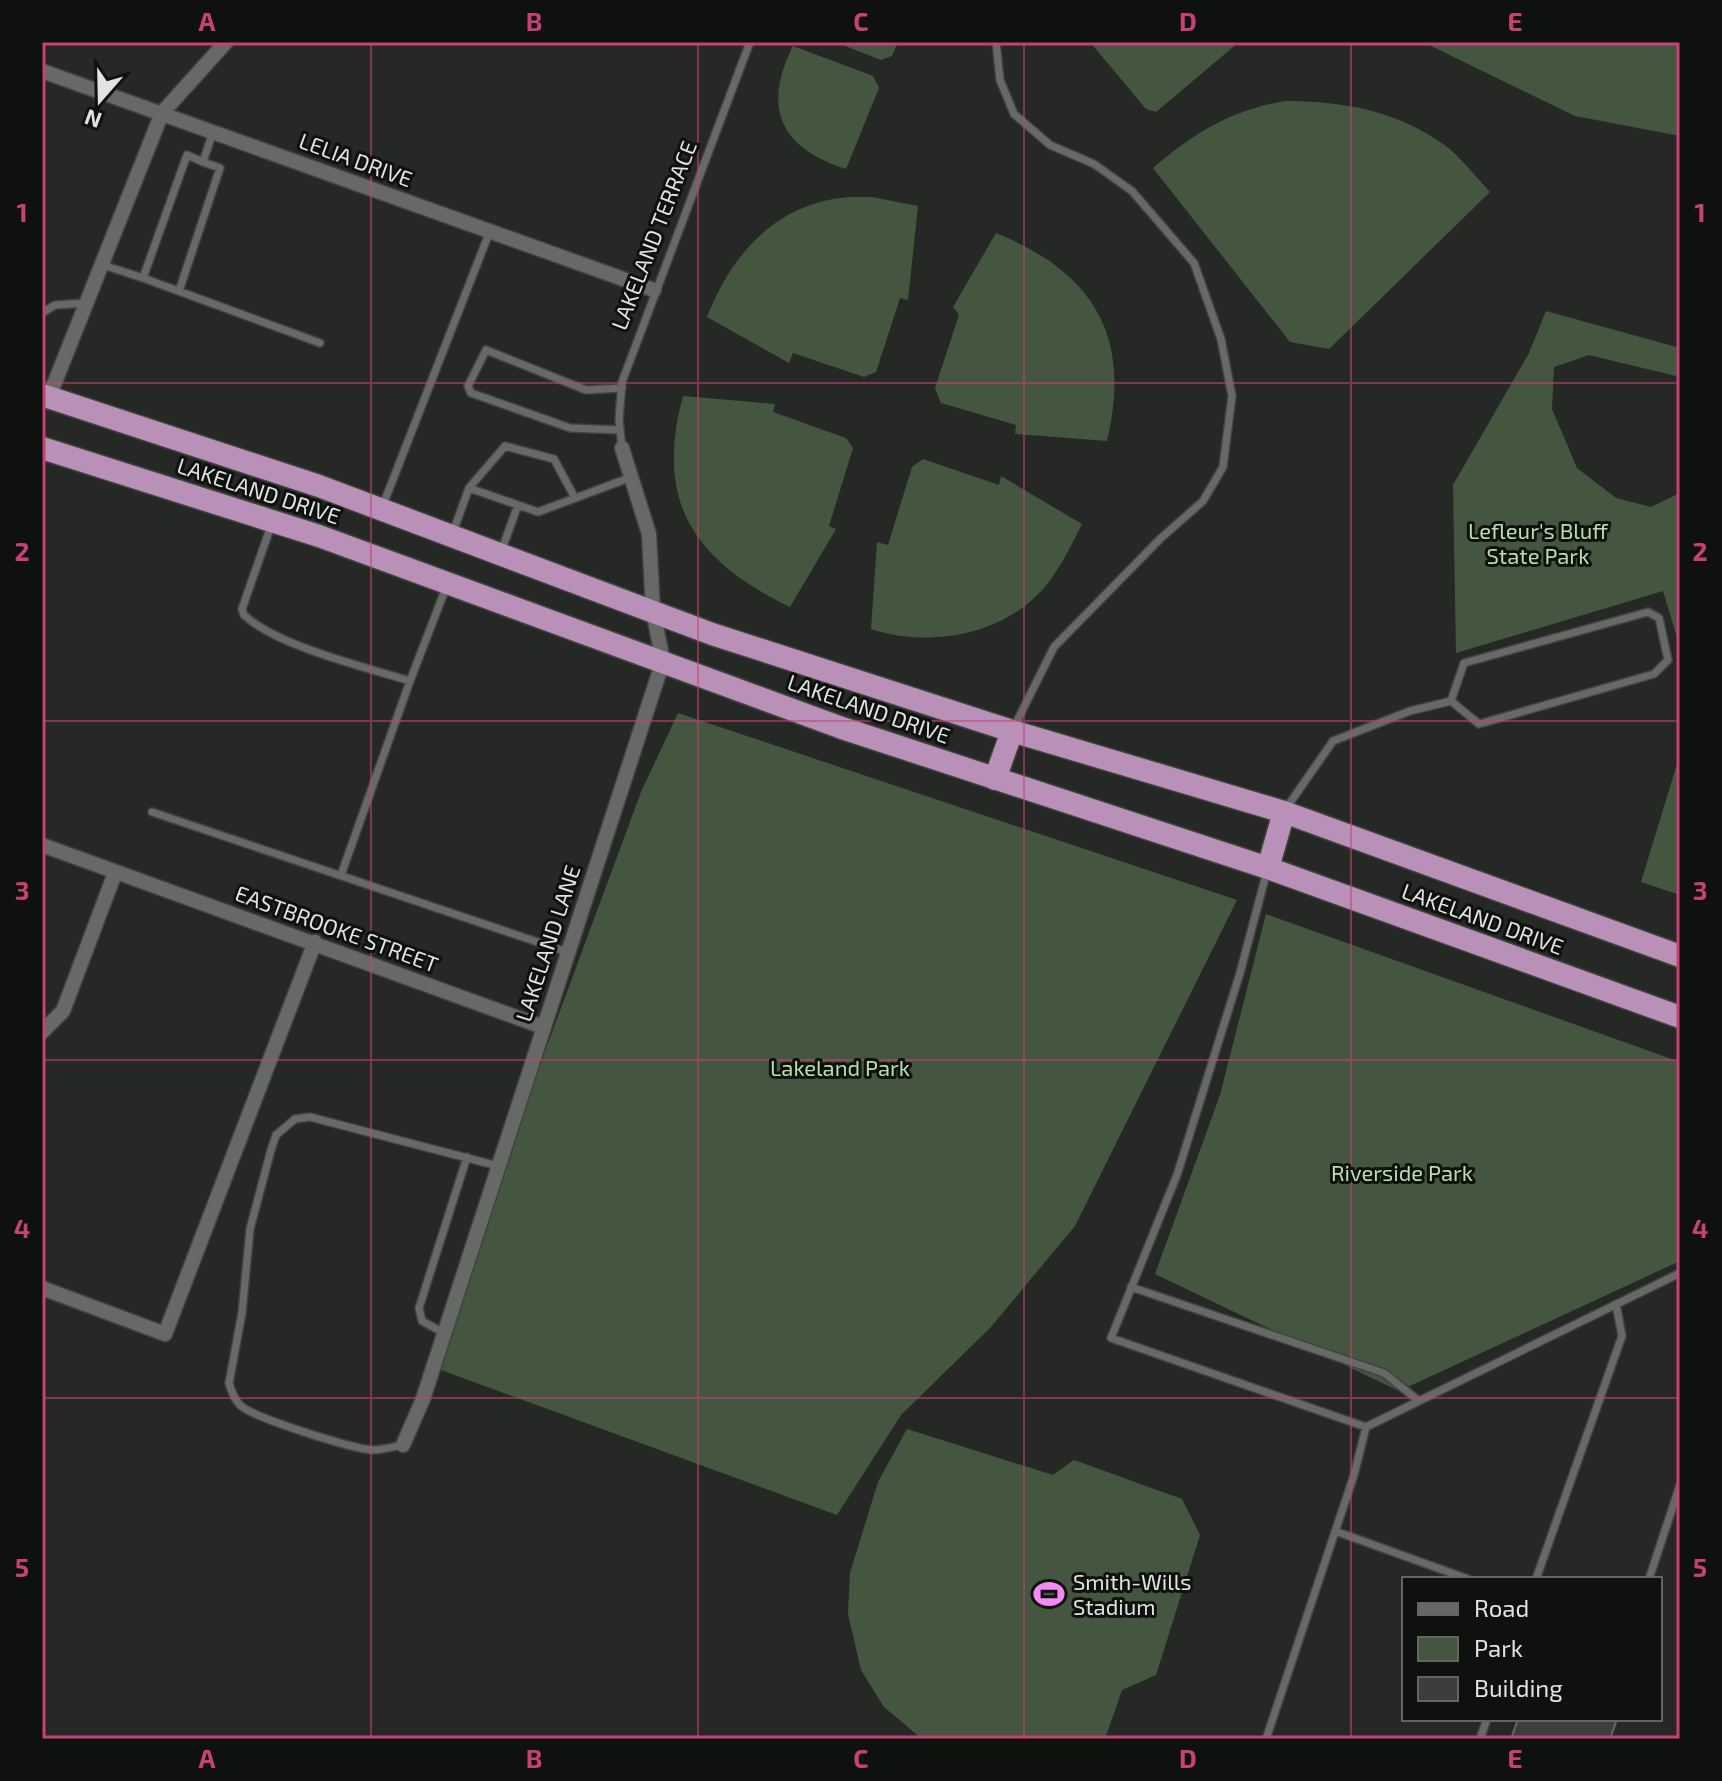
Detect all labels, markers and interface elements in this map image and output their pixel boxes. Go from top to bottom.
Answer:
text: A [199,5,216,36]
text: B [526,5,542,36]
text: C [853,5,869,36]
text: D [1179,5,1197,36]
text: E [1507,5,1523,36]
north arrow [60,60,140,140]
text: N [81,105,105,135]
street label: LELIA DRIVE [296,127,416,191]
street label: LAKELAND TERRACE [605,137,701,333]
text: 1 [16,196,28,227]
text: 1 [1694,196,1706,227]
street label: LAKELAND DRIVE [174,451,344,529]
park label: Lefleur's Bluff State Park [1468,517,1608,568]
text: 2 [14,535,30,566]
text: 2 [1692,535,1708,566]
street label: LAKELAND DRIVE [784,668,954,748]
street label: LAKELAND LANE [509,861,585,1025]
text: 3 [15,874,29,905]
text: 3 [1693,874,1707,905]
street label: LAKELAND DRIVE [1399,877,1567,959]
street label: EASTBROOKE STREET [232,879,442,977]
park label: Lakeland Park [770,1054,910,1080]
park label: Riverside Park [1331,1159,1473,1185]
text: 4 [14,1212,30,1243]
text: 4 [1692,1212,1708,1243]
text: 5 [15,1551,29,1582]
text: 5 [1693,1551,1707,1582]
place label: Smith-Wills Stadium [1073,1568,1191,1619]
sports icon: Smith-Wills Stadium [1032,1577,1066,1611]
legend [1402,1577,1662,1721]
text: Road [1474,1593,1529,1622]
text: Park [1474,1633,1523,1662]
text: Building [1474,1673,1563,1702]
text: A [199,1742,216,1773]
text: B [526,1742,542,1773]
text: C [853,1742,869,1773]
text: D [1179,1742,1197,1773]
text: E [1507,1742,1523,1773]

